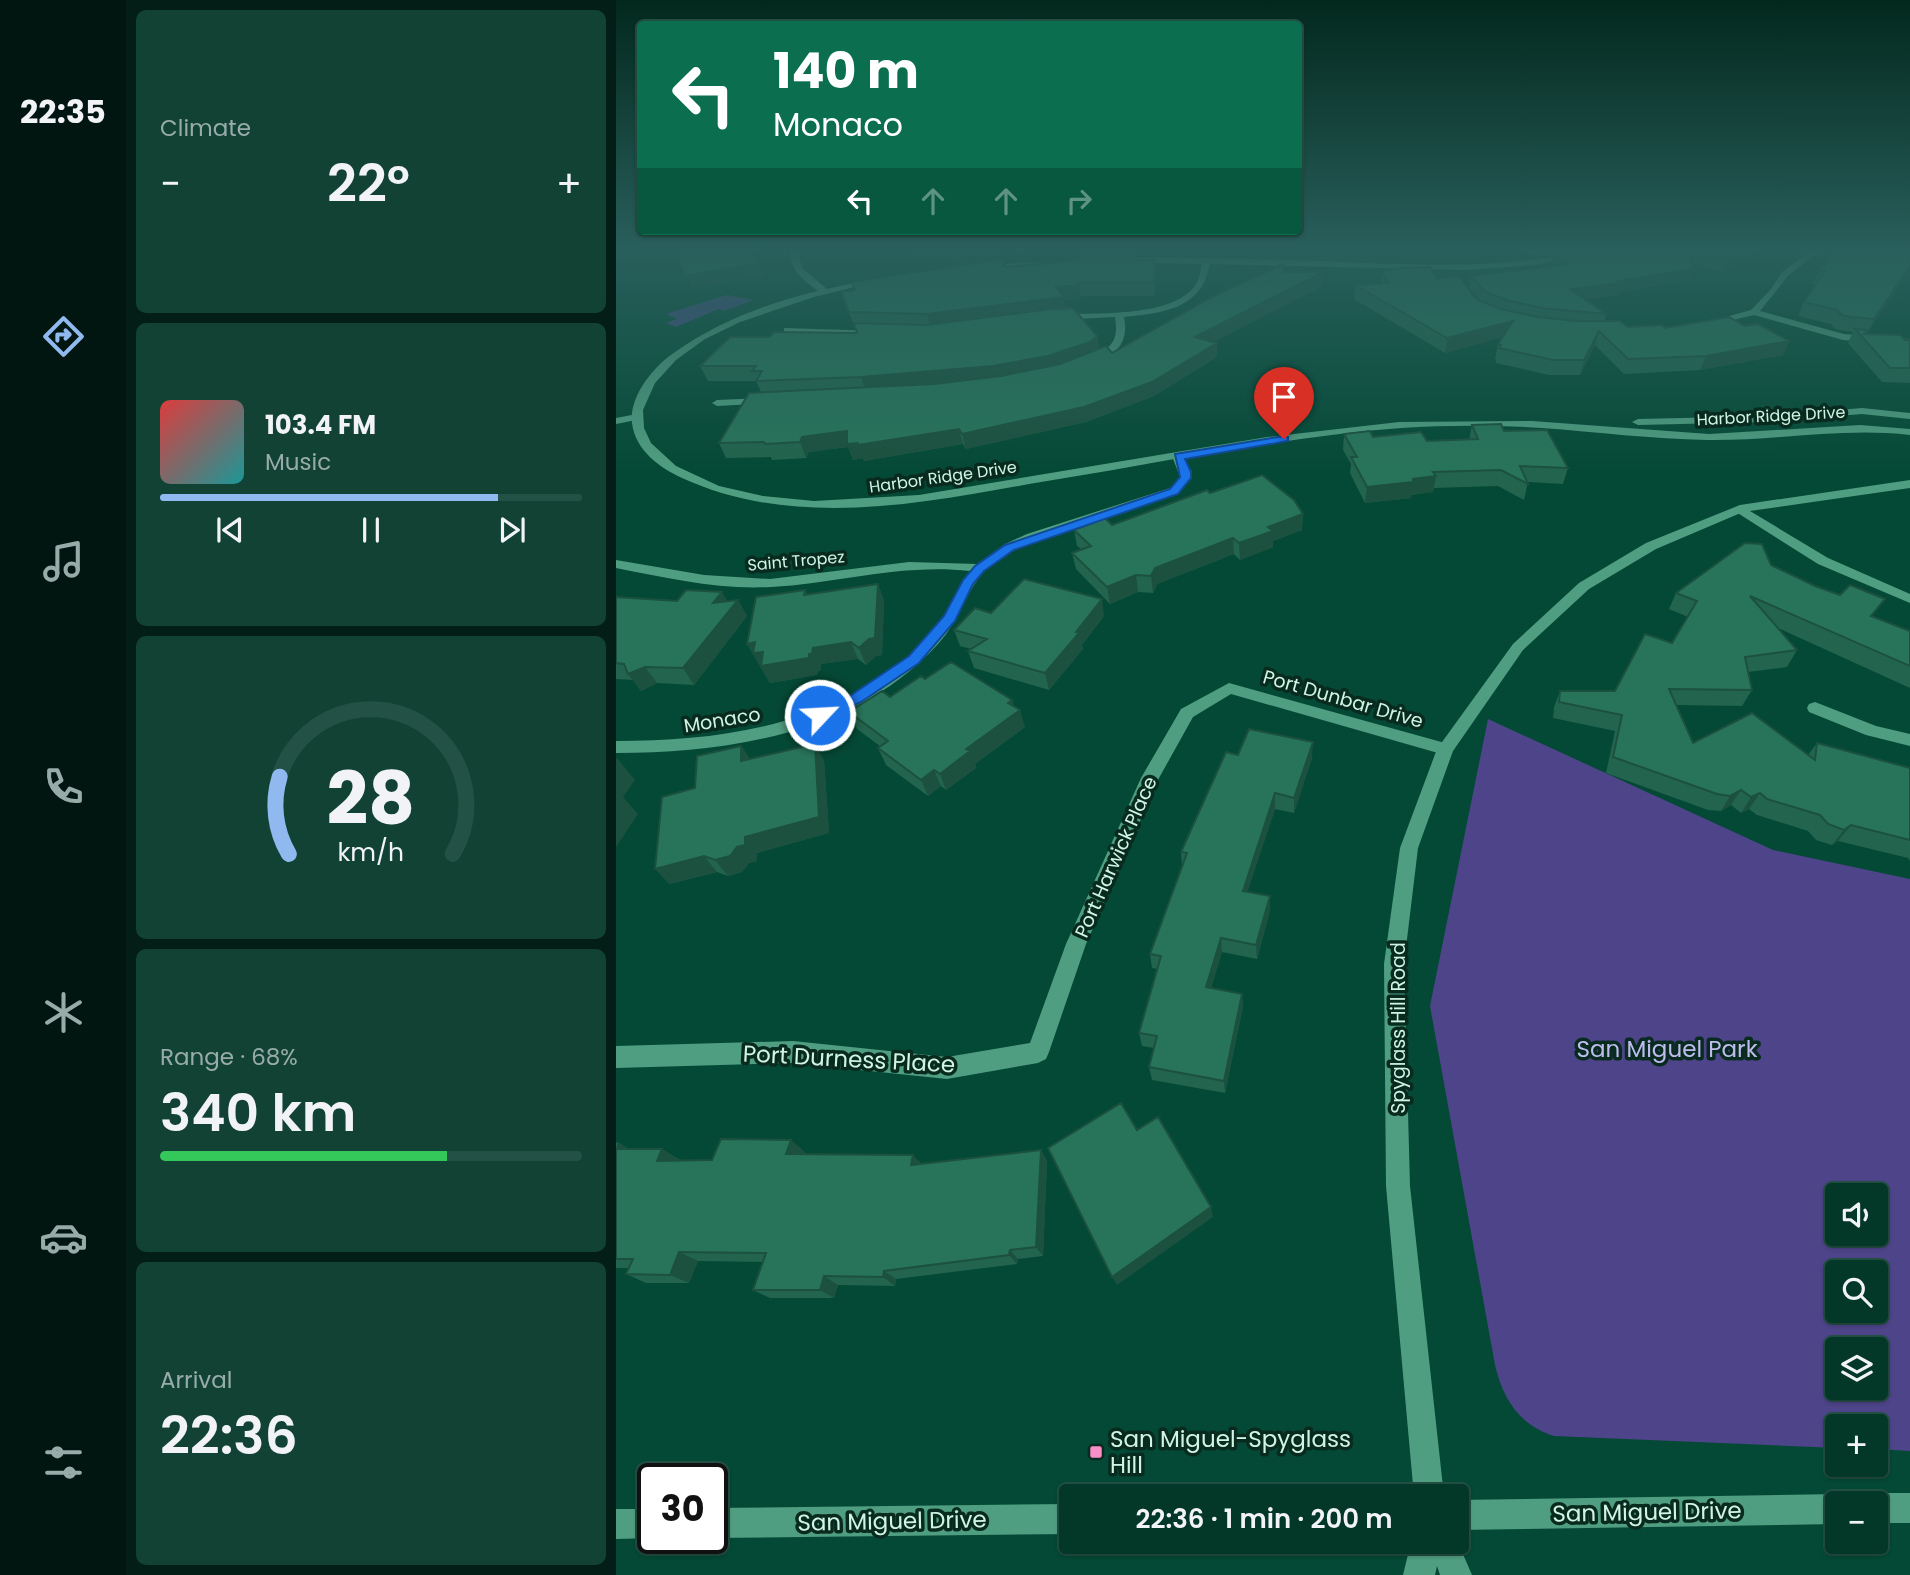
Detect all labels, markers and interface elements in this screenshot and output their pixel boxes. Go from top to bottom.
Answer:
text: 140 m [773,37,919,105]
icon: left [658,49,749,140]
text: 22:35 [20,89,106,134]
text: Monaco [773,102,903,147]
text: Climate [160,112,251,144]
text: 22° [327,147,410,220]
text: − [160,157,181,210]
text: + [556,157,582,210]
icon: left [841,182,879,220]
icon: ahead [914,182,952,220]
icon: ahead [987,182,1025,220]
icon: right [1060,182,1098,220]
icon: directions [39,312,88,361]
pin [1254,367,1314,439]
icon: arrive [1265,378,1303,416]
street label: Harbor Ridge Drive [1696,401,1846,431]
text: 103.4 FM [265,407,376,443]
text: Music [265,446,331,478]
street label: Harbor Ridge Drive [868,455,1018,499]
icon: previous [211,511,249,549]
icon: pause [352,511,390,549]
icon: next [493,511,531,549]
icon: music [39,537,88,586]
street label: Saint Tropez [746,545,846,577]
street label: Port Dunbar Drive [1260,663,1426,735]
position arrow [783,678,857,752]
street label: Monaco [682,701,762,739]
text: 28 [327,748,415,849]
icon: phone [39,762,88,811]
street label: Port Harwick Place [1068,772,1164,942]
text: km/h [338,834,404,869]
street label: Spyglass Hill Road [1385,942,1412,1114]
icon: climate [39,988,88,1037]
park label: San Miguel Park [1577,1033,1758,1065]
street label: Port Durness Place [742,1037,956,1081]
text: Range · 68% [160,1041,298,1073]
text: 340 km [160,1076,356,1149]
map controls [1825,1183,1888,1554]
button: sound [1825,1183,1888,1246]
icon: car [39,1213,88,1262]
button: search [1825,1260,1888,1323]
button: layers [1825,1337,1888,1400]
text: Arrival [160,1364,232,1396]
text: 22:36 [160,1399,298,1472]
button: + [1825,1414,1888,1477]
place label: San Miguel-Spyglass Hill [1110,1423,1351,1481]
icon: filters [39,1438,88,1487]
marker: San Miguel-Spyglass Hill [1088,1444,1104,1460]
speed limit sign: 30 [637,1463,728,1554]
button: − [1825,1491,1888,1554]
street label: San Miguel Drive [1552,1494,1742,1530]
text: 22:36 · 1 min · 200 m [1136,1501,1392,1537]
street label: San Miguel Drive [797,1503,987,1539]

